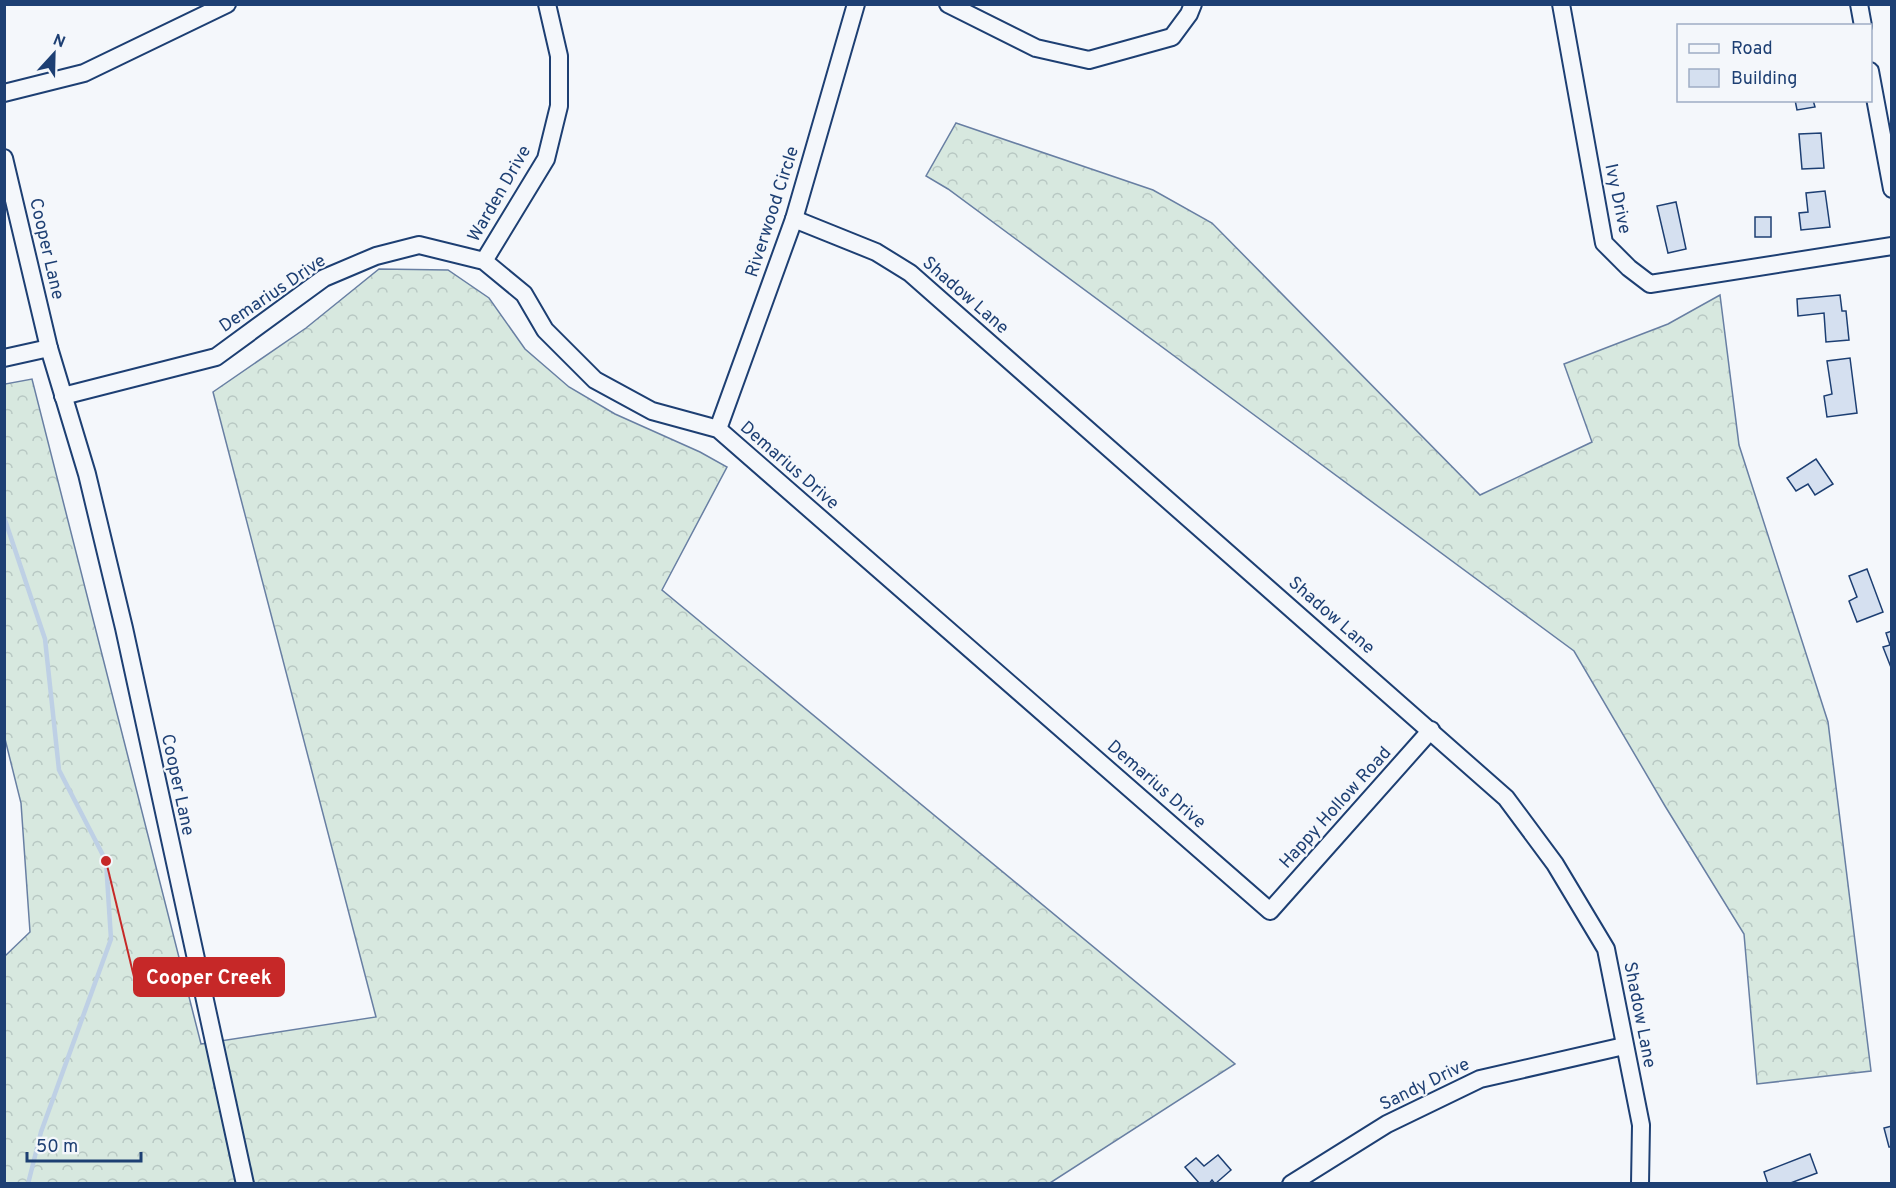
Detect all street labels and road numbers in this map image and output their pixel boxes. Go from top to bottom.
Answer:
street label: Warden Drive [463,142,537,246]
street label: Riverwood Circle [741,144,805,280]
street label: Ivy Drive [1598,162,1636,236]
street label: Cooper Lane [23,196,69,302]
street label: Demarius Drive [215,250,331,338]
street label: Shadow Lane [917,252,1013,340]
street label: Demarius Drive [735,417,843,515]
street label: Shadow Lane [1283,572,1379,660]
street label: Cooper Lane [155,732,199,838]
street label: Demarius Drive [1102,736,1210,834]
street label: Happy Hollow Road [1275,742,1397,874]
street label: Shadow Lane [1617,960,1661,1070]
street label: Sandy Drive [1376,1053,1474,1117]

